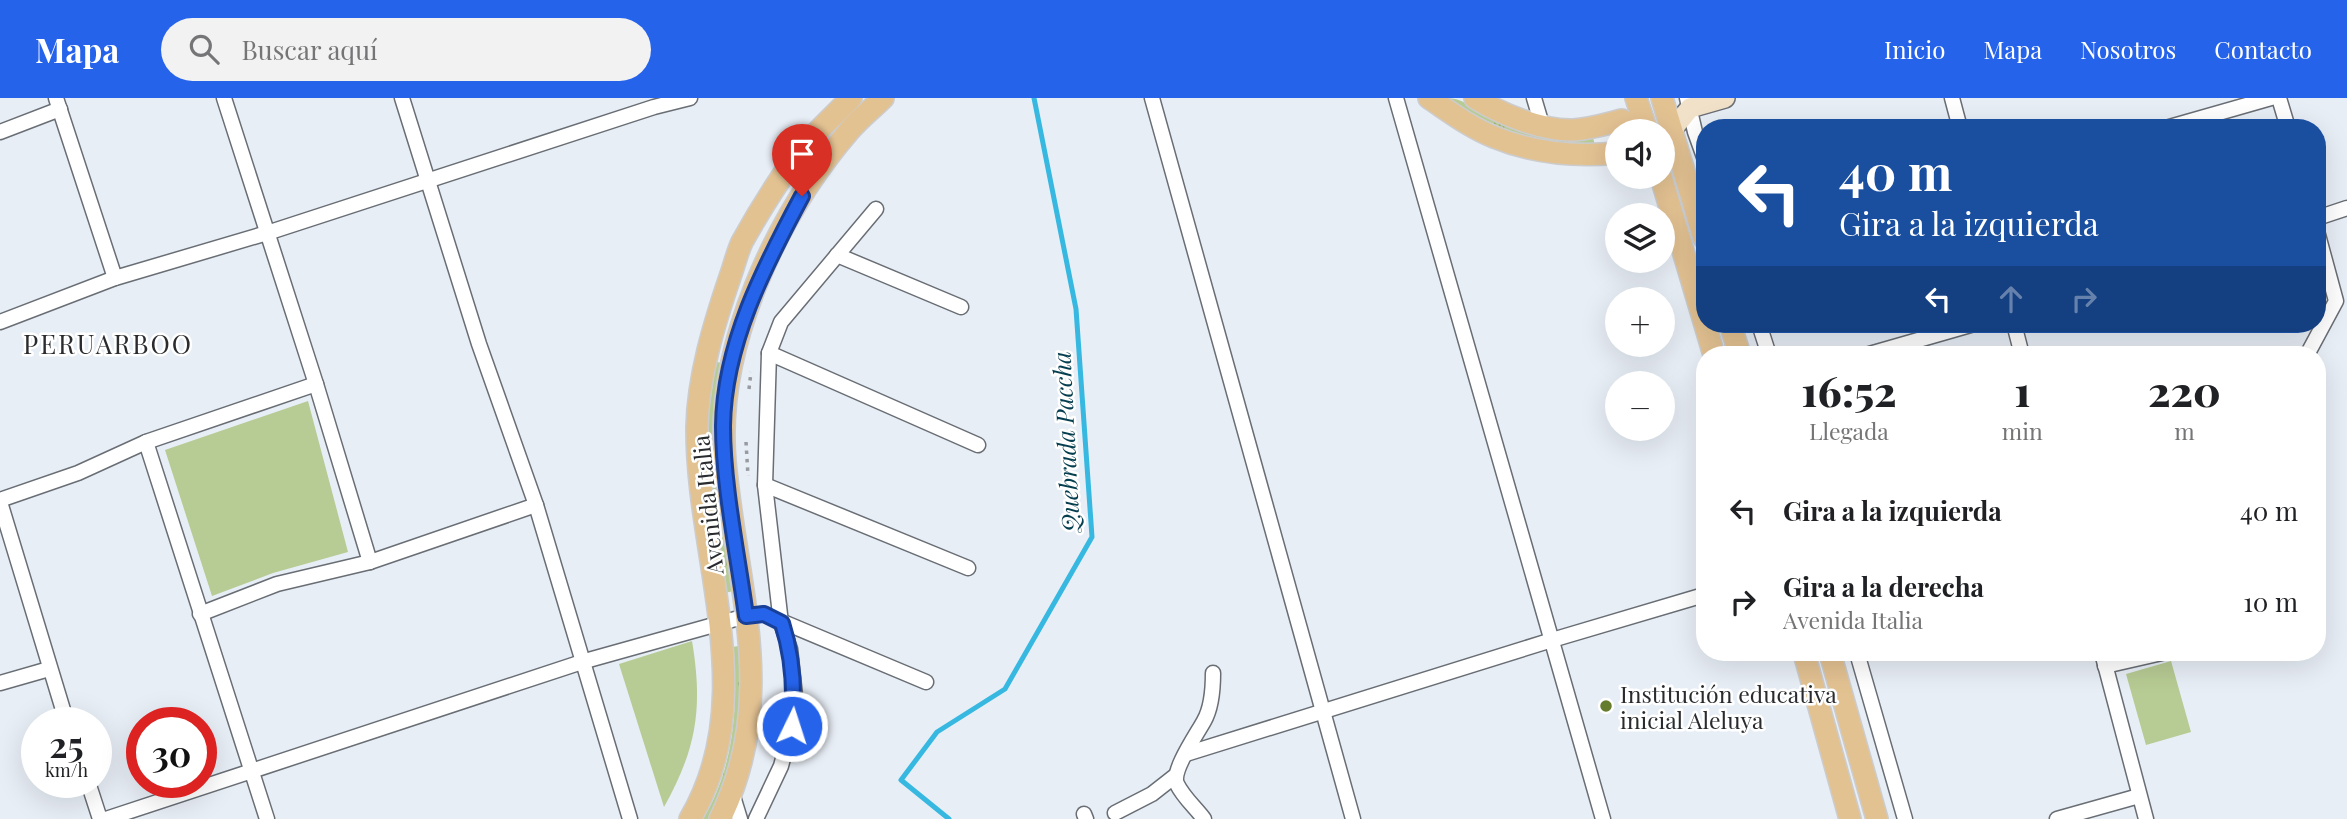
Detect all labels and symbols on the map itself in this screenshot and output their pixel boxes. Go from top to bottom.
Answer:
pin [772,124,832,196]
district label: PERUARBOO [23,326,193,361]
water label: Quebrada Paccha [1044,351,1086,535]
street label: Avenida Italia [684,433,730,577]
place label: Institución educativa inicial Aleluya [1620,678,1837,735]
position arrow [755,689,829,763]
marker: Institución educativa inicial Aleluya [1598,698,1614,714]
speed limit sign: 30 [126,707,217,798]

